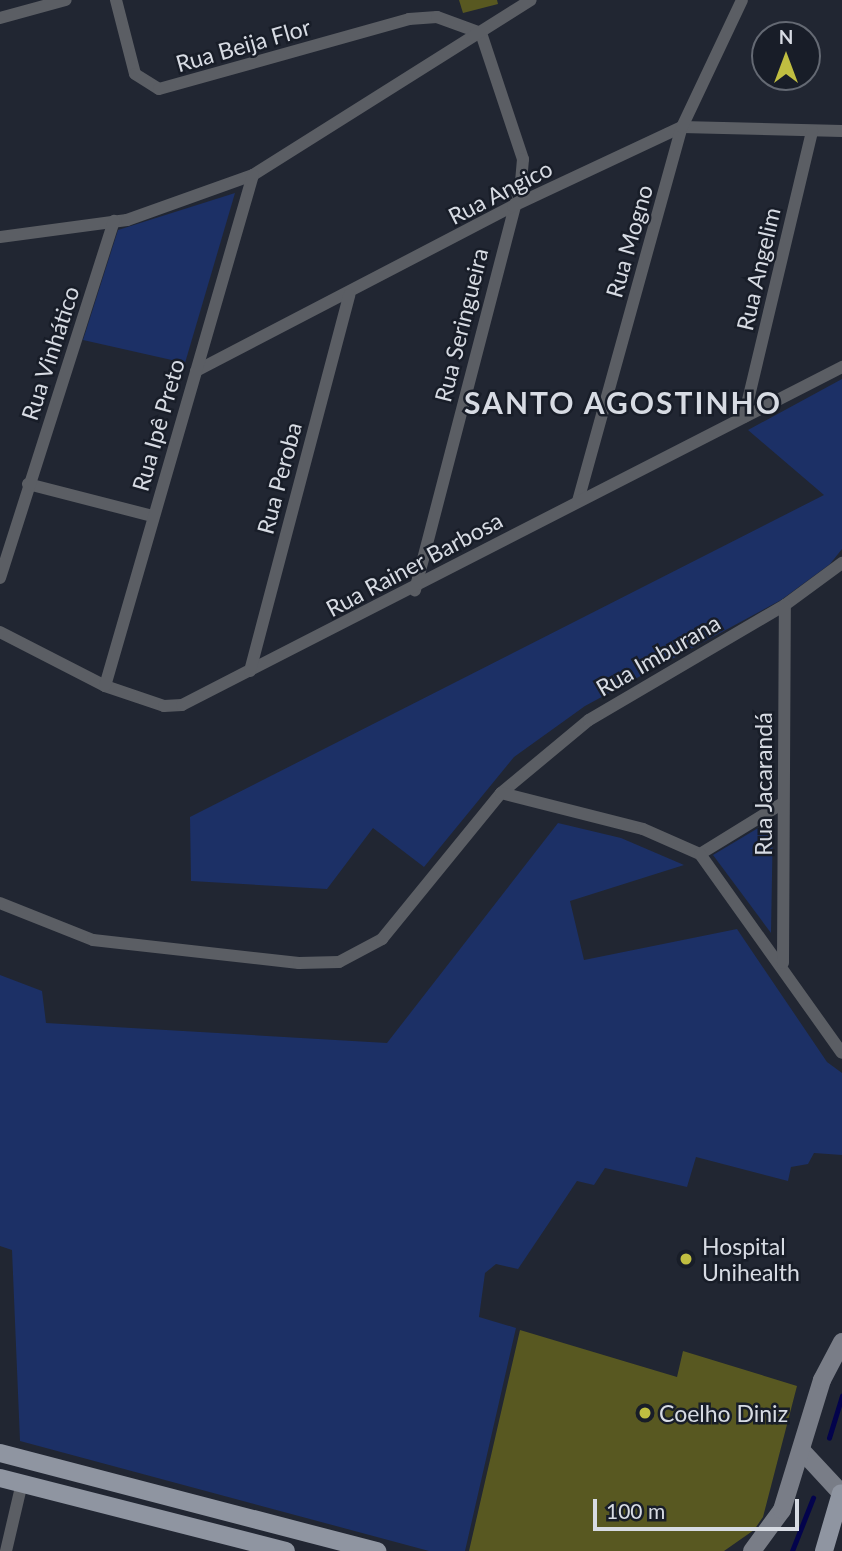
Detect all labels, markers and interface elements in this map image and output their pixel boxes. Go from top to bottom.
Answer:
street label: Rua Beija Flor [172,13,314,77]
north arrow [751,21,821,91]
text: N [779,25,793,48]
street label: Rua Angico [443,154,557,230]
street label: Rua Mogno [600,181,658,301]
street label: Rua Angelim [730,204,786,334]
street label: Rua Seringueira [429,245,493,405]
street label: Rua Vinhático [15,282,85,424]
street label: Rua Ipê Preto [126,356,190,494]
district label: SANTO AGOSTINHO [465,384,781,420]
street label: Rua Peroba [251,419,307,537]
street label: Rua Rainer Barbosa [321,506,507,622]
street label: Rua Imburana [591,608,725,702]
street label: Rua Jacarandá [749,712,777,856]
place label: Hospital Unihealth [702,1232,800,1286]
marker: Hospital Unihealth [676,1249,696,1269]
place label: Coelho Diniz [659,1399,788,1427]
marker: Coelho Diniz [637,1405,653,1421]
scale bar [597,1484,804,1528]
text: 100 m [606,1498,665,1523]

